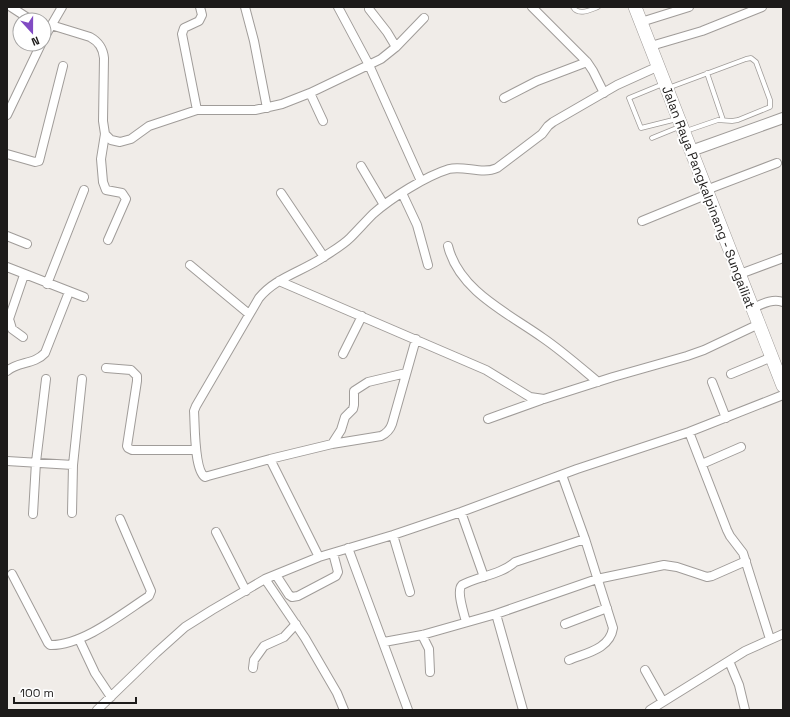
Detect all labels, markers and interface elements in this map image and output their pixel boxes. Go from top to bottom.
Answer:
north arrow [12,12,52,52]
text: N [30,33,42,49]
street label: Jalan Raya Pangkalpinang - Sungailiat [658,83,759,311]
scale bar [14,679,136,705]
text: 100 m [20,685,54,701]

